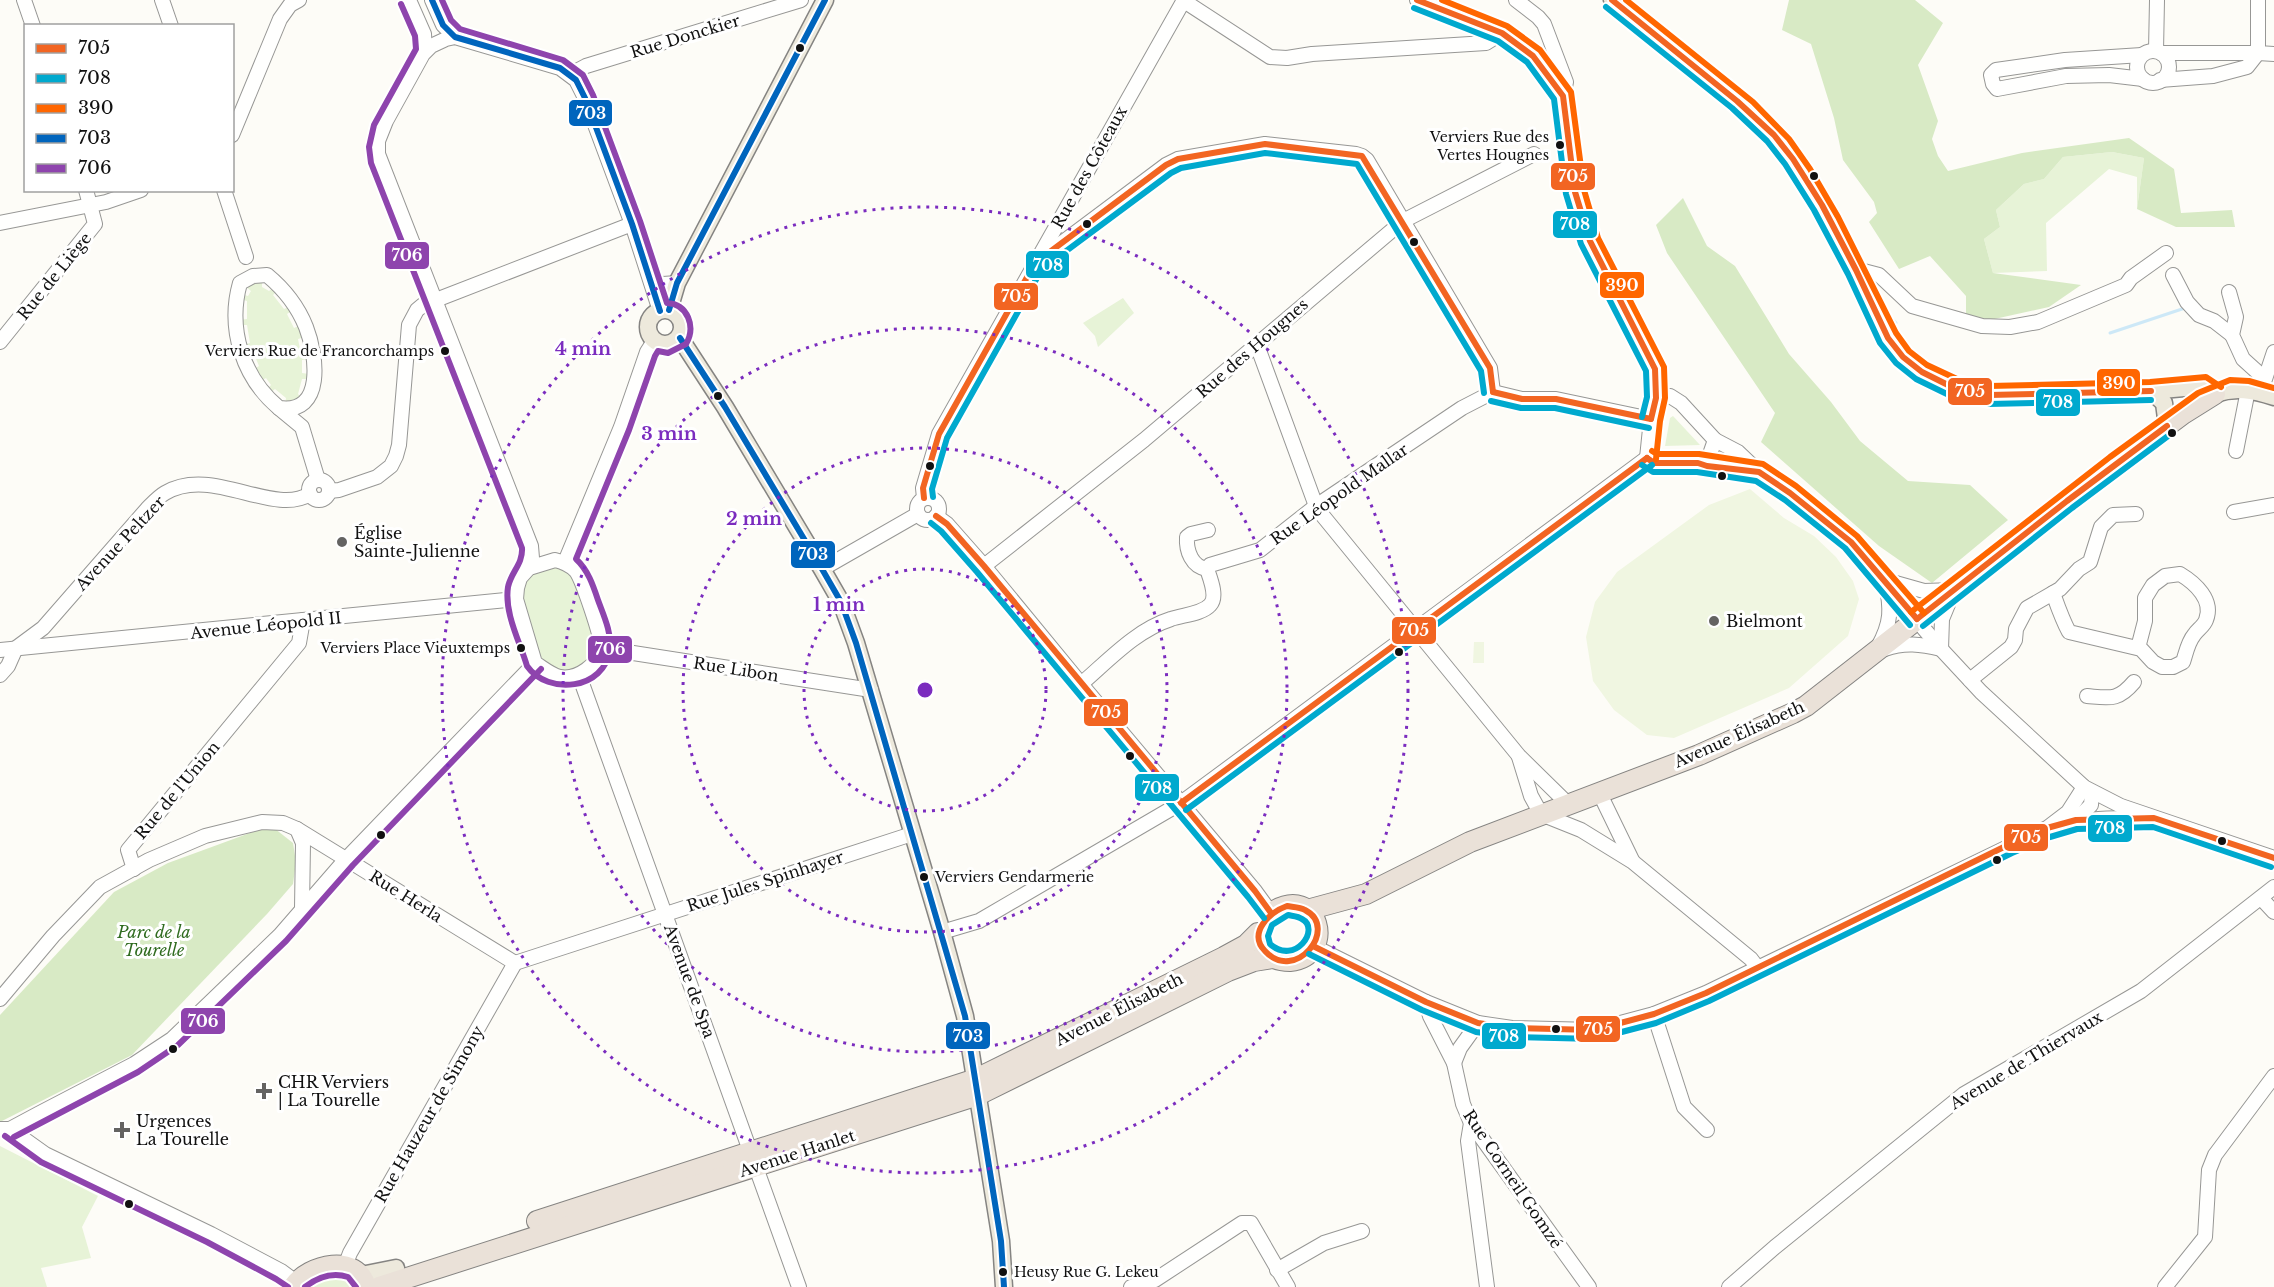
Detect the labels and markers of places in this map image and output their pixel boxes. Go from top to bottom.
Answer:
unlabelled marker [794,42,806,54]
place label: Verviers Rue des Vertes Hougnes [1429,128,1549,164]
marker: Verviers Rue des Vertes Hougnes [1554,139,1566,151]
unlabelled marker [1808,170,1820,182]
unlabelled marker [1081,218,1093,230]
unlabelled marker [1408,236,1420,248]
place label: Verviers Rue de Francorchamps [204,342,434,360]
marker: Verviers Rue de Francorchamps [439,345,451,357]
unlabelled marker [712,390,724,402]
unlabelled marker [2166,427,2178,439]
unlabelled marker [924,460,936,472]
unlabelled marker [1716,470,1728,482]
place label: Église Sainte-Julienne [354,523,480,561]
marker: Église Sainte-Julienne [335,535,349,549]
place label: Bielmont [1726,611,1803,631]
marker: Bielmont [1707,614,1721,628]
place label: Verviers Place Vieuxtemps [319,639,510,657]
marker: Verviers Place Vieuxtemps [515,642,527,654]
unlabelled marker [1393,646,1405,658]
centre of rings [915,680,935,700]
unlabelled marker [1124,750,1136,762]
unlabelled marker [375,829,387,841]
unlabelled marker [2216,835,2228,847]
unlabelled marker [1991,854,2003,866]
place label: Verviers Gendarmerie [934,868,1094,886]
marker: Verviers Gendarmerie [918,871,930,883]
unlabelled marker [1550,1023,1562,1035]
unlabelled marker [167,1043,179,1055]
place label: CHR Verviers | La Tourelle [278,1072,389,1110]
marker: CHR Verviers | La Tourelle [255,1082,273,1100]
place label: Urgences La Tourelle [136,1111,229,1149]
marker: Urgences La Tourelle [113,1121,131,1139]
unlabelled marker [123,1198,135,1210]
place label: Heusy Rue G. Lekeu [1014,1263,1159,1281]
marker: Heusy Rue G. Lekeu [997,1266,1009,1278]

